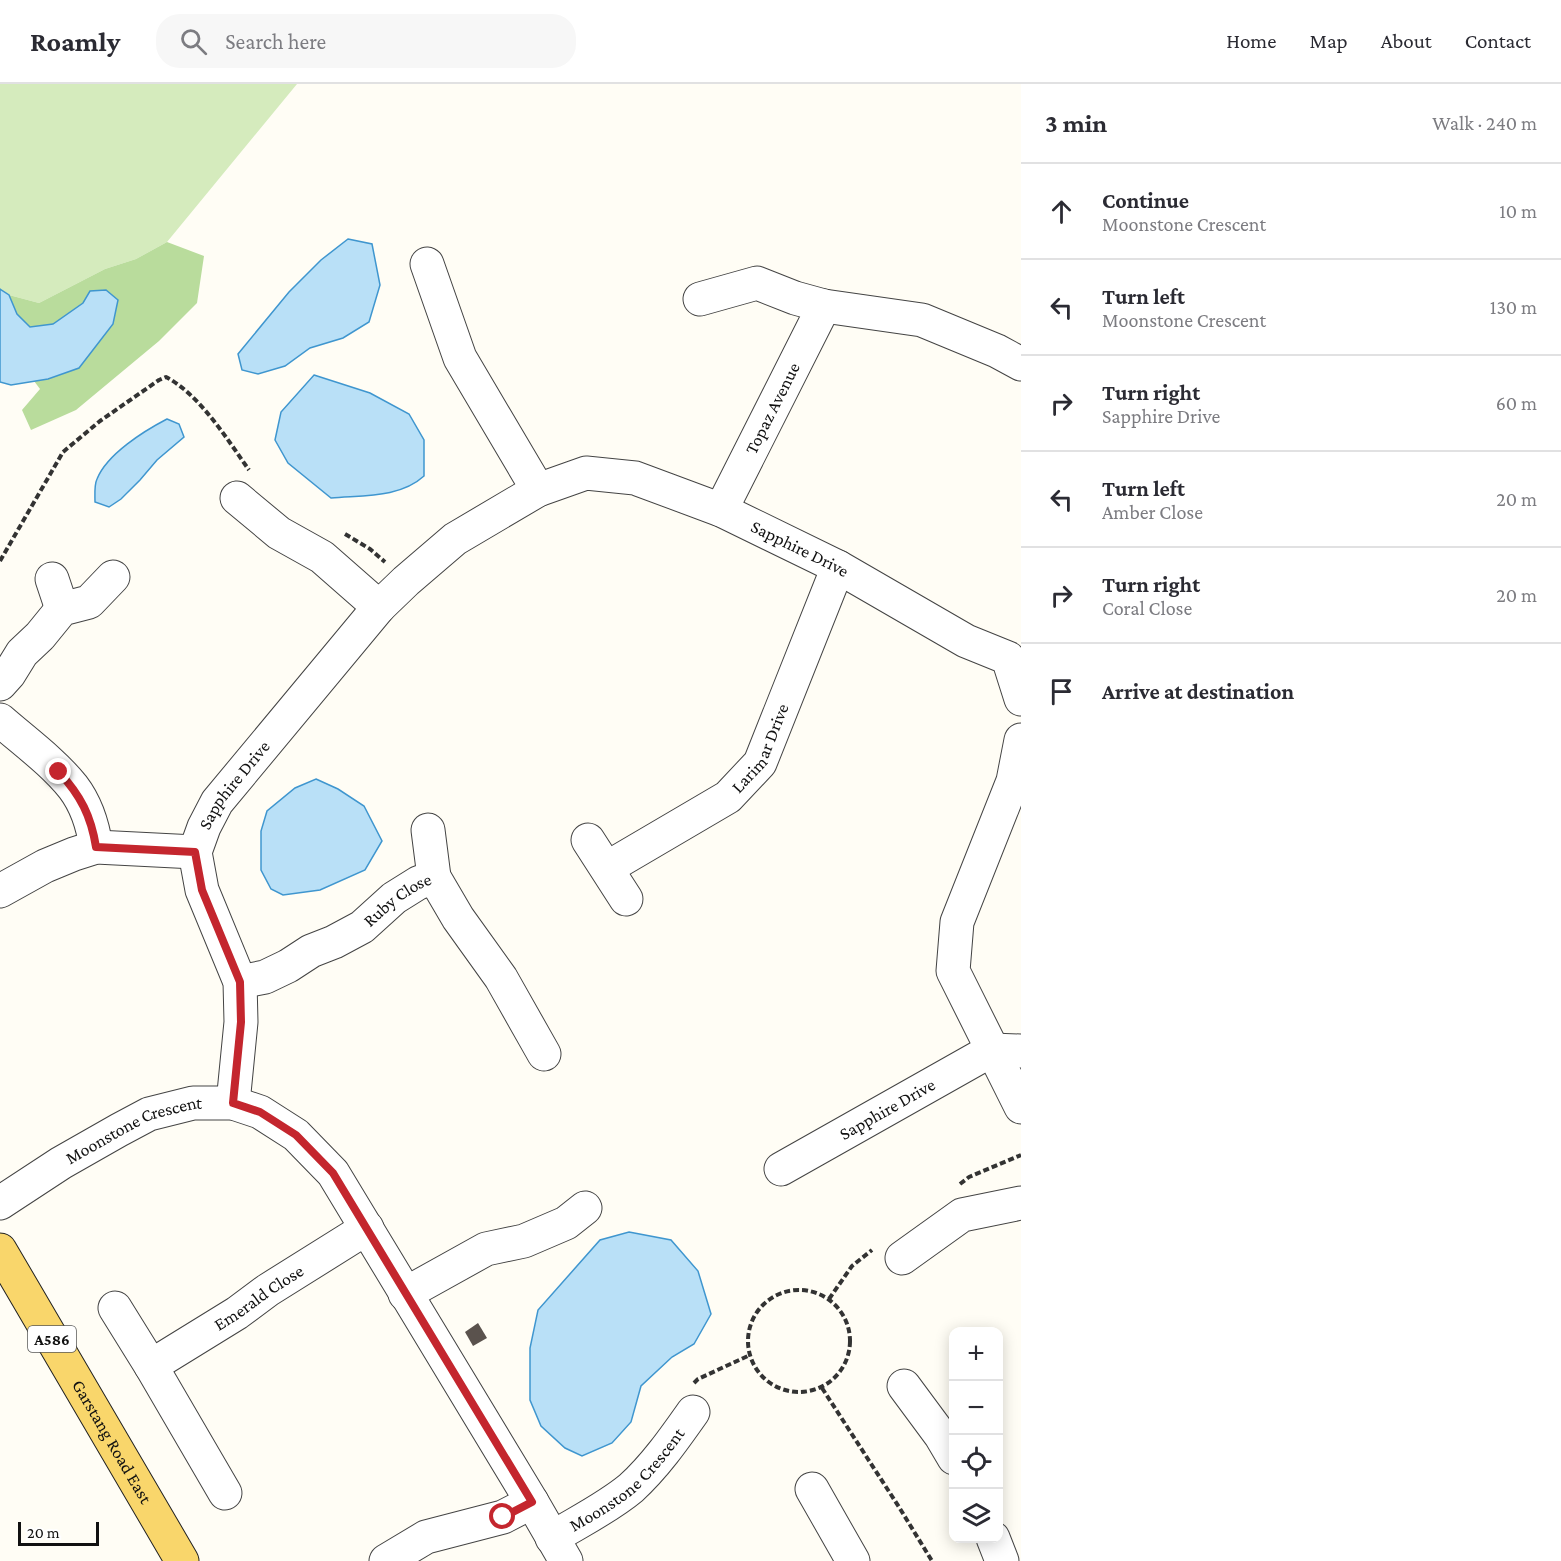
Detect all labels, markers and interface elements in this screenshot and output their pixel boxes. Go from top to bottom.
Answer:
search box [156,14,576,68]
icon: search [177,25,210,58]
text: Roamly [30,26,120,57]
text: Search here [225,29,326,54]
text: Home [1226,29,1276,53]
text: Map [1309,29,1348,53]
text: About [1381,29,1432,53]
text: Contact [1465,29,1531,53]
text: 3 min [1045,109,1107,138]
text: Walk · 240 m [1432,112,1537,134]
text: Continue [1102,188,1189,213]
icon: ahead [1045,195,1078,228]
text: 10 m [1499,200,1537,222]
text: Moonstone Crescent [1102,213,1266,235]
text: Turn left [1102,284,1185,309]
icon: left [1045,291,1078,324]
text: 130 m [1490,296,1537,318]
text: Moonstone Crescent [1102,309,1266,331]
street label: Topaz Avenue [741,359,804,457]
text: Turn right [1102,380,1200,405]
icon: right [1045,387,1078,420]
text: 60 m [1496,392,1537,414]
text: Sapphire Drive [1102,405,1220,427]
text: Turn left [1102,476,1185,501]
icon: left [1045,483,1078,516]
text: 20 m [1496,488,1537,510]
text: Amber Close [1102,501,1203,523]
street label: Sapphire Drive [748,516,853,581]
text: Turn right [1102,572,1200,597]
icon: right [1045,579,1078,612]
text: 20 m [1496,584,1537,606]
text: Coral Close [1102,597,1192,619]
icon: arrive [1045,675,1078,708]
text: Arrive at destination [1102,679,1294,704]
street label: Larimar Drive [727,701,793,797]
street label: Sapphire Drive [194,736,274,833]
route end [45,758,71,784]
street label: Ruby Close [359,869,434,931]
street label: Sapphire Drive [836,1074,939,1144]
street label: Moonstone Crescent [62,1093,203,1168]
street label: Emerald Close [210,1260,307,1335]
road number: A586 [28,1326,76,1352]
map controls [949,1327,1003,1543]
button: + [949,1327,1003,1381]
street label: Garstang Road East [68,1376,157,1508]
button: − [949,1381,1003,1435]
street label: Moonstone Crescent [566,1423,689,1536]
button: locate [949,1435,1003,1489]
button: layers [949,1489,1003,1543]
route start [489,1503,515,1529]
scale bar [18,1519,99,1546]
text: 20 m [27,1524,60,1541]

